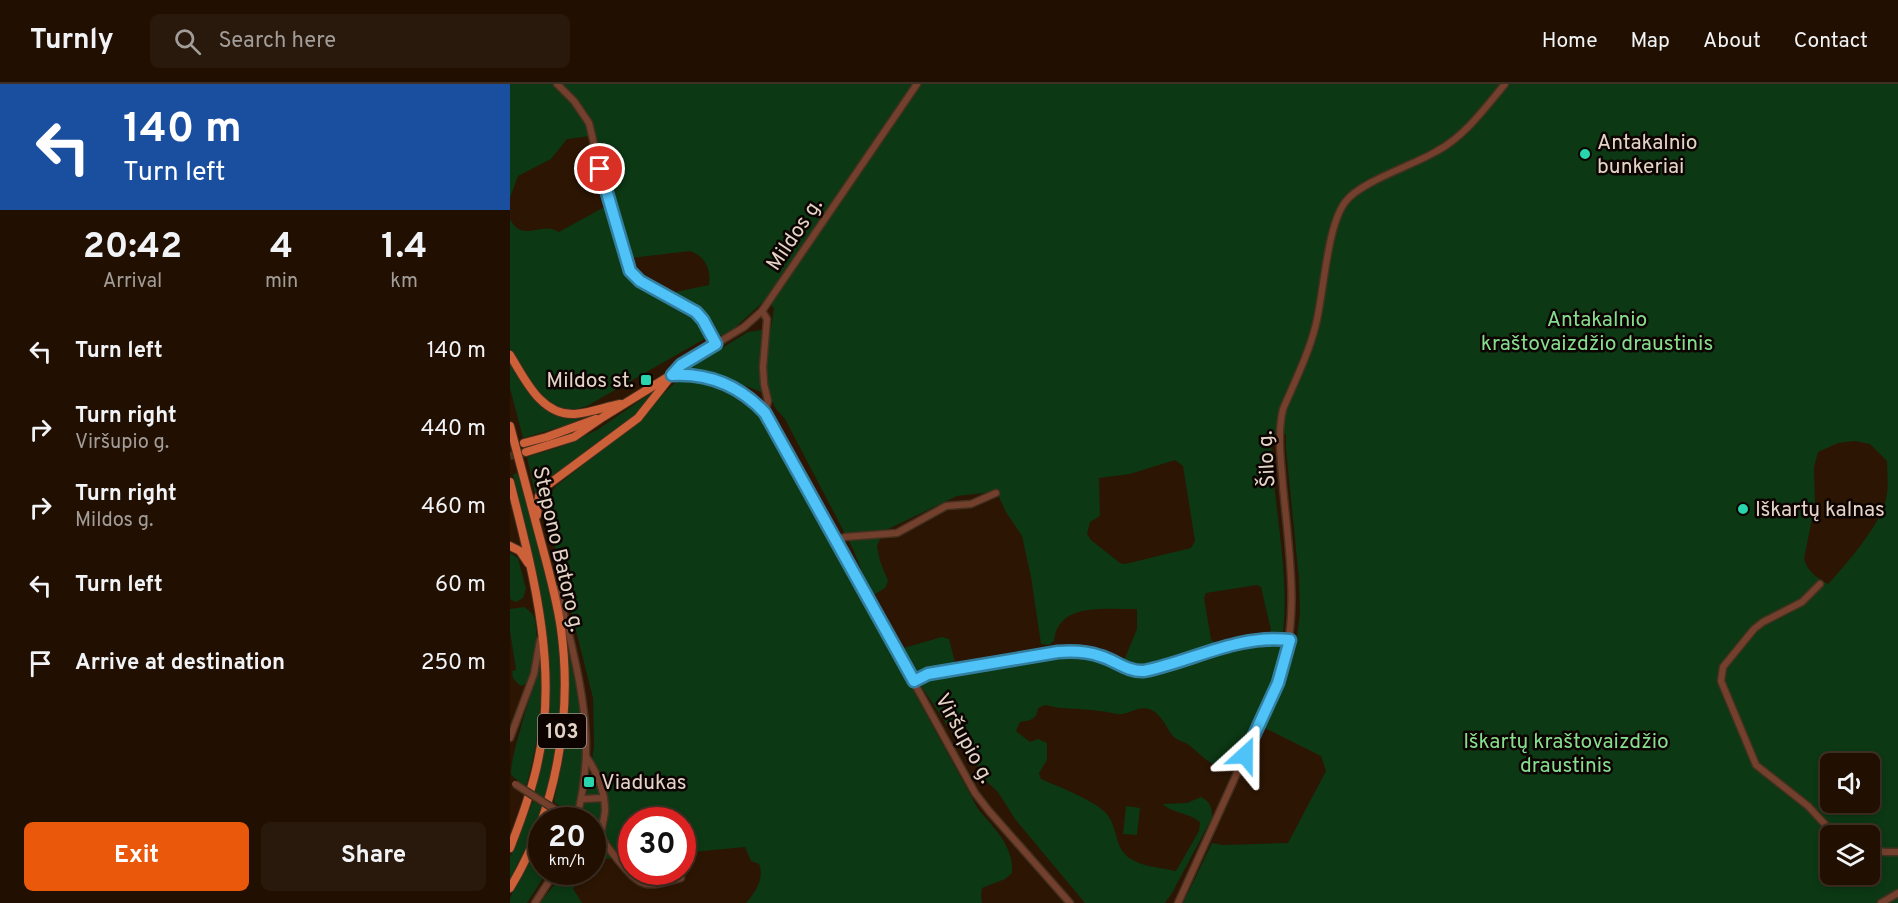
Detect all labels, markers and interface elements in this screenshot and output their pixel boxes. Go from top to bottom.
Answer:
search box [150,14,570,68]
text: Turnly [30,23,114,59]
icon: search [171,25,204,58]
text: Search here [219,28,336,55]
text: Home [1542,28,1598,55]
text: Map [1631,28,1670,55]
text: About [1703,28,1761,55]
text: Contact [1794,28,1868,55]
text: 140 m [123,104,242,157]
icon: left [24,108,102,186]
place label: Antakalnio bunkeriai [1597,130,1698,181]
pin [574,143,625,194]
marker: Antakalnio bunkeriai [1578,147,1592,161]
icon: arrive [583,152,616,185]
text: Turn left [123,156,225,190]
street label: Mildos g. [761,193,829,277]
text: 20:42 [83,225,182,271]
text: 4 [270,225,293,271]
text: 1.4 [381,225,427,271]
text: Arrival [103,269,162,295]
text: min [265,269,298,295]
text: km [390,269,418,295]
park label: Antakalnio kraštovaizdžio draustinis [1481,307,1713,358]
icon: left [24,335,57,368]
text: Turn left [75,338,163,365]
text: 140 m [427,338,486,365]
place label: Mildos st. [546,368,634,395]
marker: Mildos st. [639,373,653,387]
text: Turn right [75,403,177,430]
icon: right [24,413,57,446]
text: 440 m [421,416,486,443]
text: Viršupio g. [75,430,169,456]
street label: Šilo g. [1252,430,1282,488]
street label: Stepono Batoro g. [525,464,590,635]
text: Turn right [75,481,177,508]
icon: right [24,491,57,524]
text: 460 m [421,494,486,521]
place label: Iškartų kalnas [1755,497,1885,524]
marker: Iškartų kalnas [1736,502,1750,516]
text: Mildos g. [75,508,153,534]
icon: left [24,569,57,602]
text: Turn left [75,572,163,599]
text: 60 m [435,572,486,599]
icon: arrive [24,647,57,680]
text: Arrive at destination [75,650,285,677]
text: 250 m [421,650,486,677]
street label: Viršupio g. [928,689,999,789]
road number: 103 [538,714,586,748]
position arrow [1213,723,1277,787]
park label: Iškartų kraštovaizdžio draustinis [1463,729,1669,780]
map controls [1820,753,1880,885]
button: sound [1820,753,1880,813]
place label: Viadukas [601,770,687,797]
marker: Viadukas [582,775,596,789]
speed limit sign: 30 [618,807,696,885]
text: 20 [548,820,586,857]
button: Exit [24,822,249,891]
button: Share [261,822,486,891]
button: layers [1820,825,1880,885]
text: km/h [549,852,585,871]

